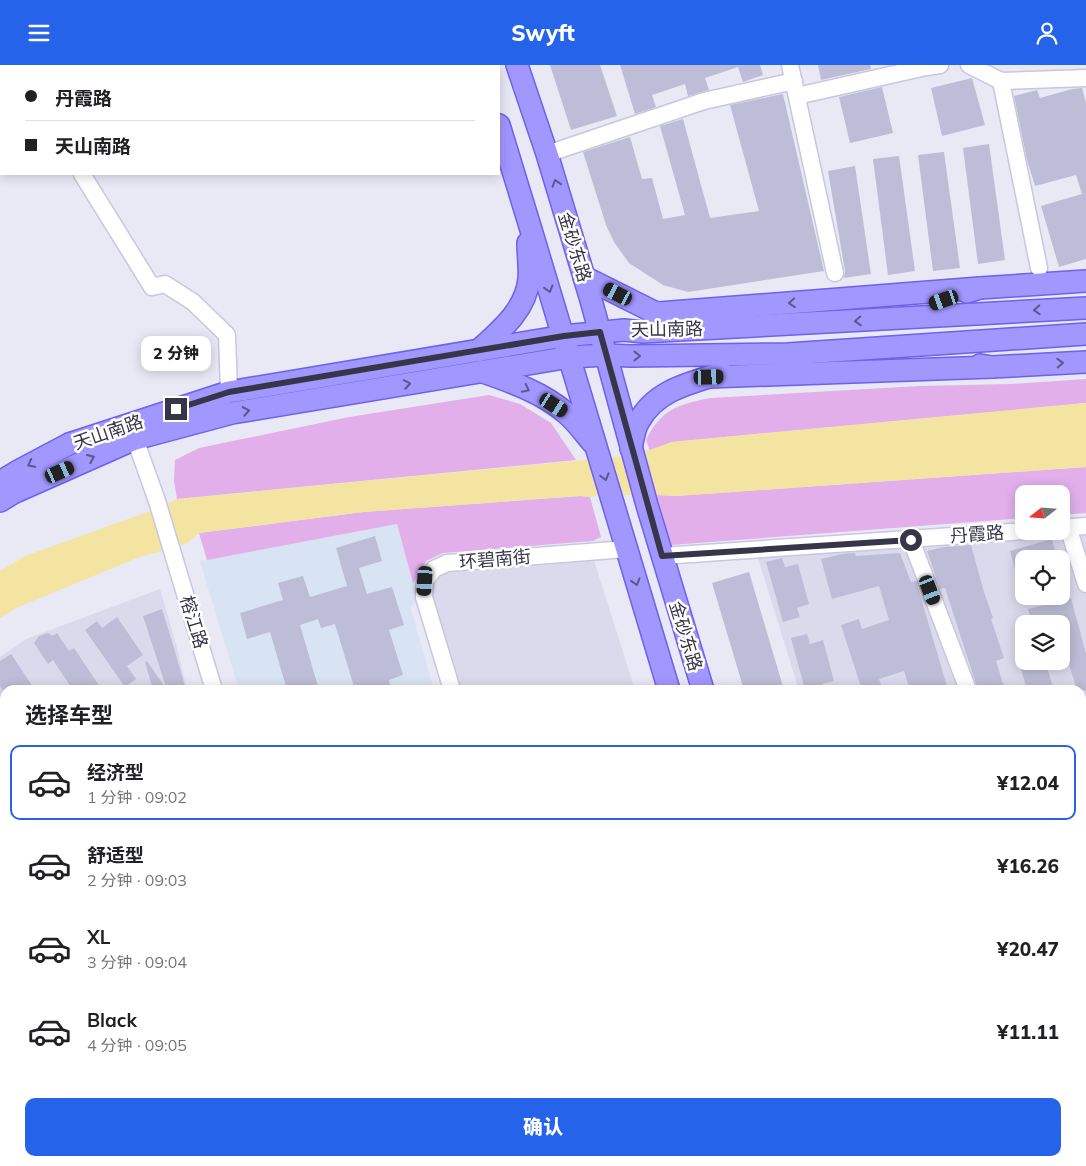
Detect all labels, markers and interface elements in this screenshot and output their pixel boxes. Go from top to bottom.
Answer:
icon: menu [25,19,53,47]
text: Swyft [511,19,575,47]
icon: person [1033,19,1061,47]
text: 丹霞路 [55,86,112,110]
text: 天山南路 [55,134,131,158]
one-way arrow [551,179,561,187]
street label: 金砂东路 [553,209,597,285]
car [601,281,634,307]
one-way arrow [544,284,554,292]
car [927,288,960,312]
one-way arrow [788,297,796,308]
one-way arrow [1033,305,1041,316]
one-way arrow [853,315,861,326]
street label: 天山南路 [631,317,703,341]
callout: 2 分钟 [141,337,211,371]
text: 2 分钟 [153,343,199,363]
one-way arrow [634,351,641,361]
one-way arrow [1057,357,1065,368]
car [693,369,724,385]
one-way arrow [402,379,411,389]
one-way arrow [521,383,530,393]
car [537,391,570,419]
route end [165,398,187,420]
one-way arrow [242,406,251,416]
street label: 天山南路 [70,409,146,455]
one-way arrow [86,454,95,464]
one-way arrow [27,458,36,468]
car [43,459,76,485]
one-way arrow [599,473,609,481]
north arrow [1015,485,1070,540]
map controls [1015,485,1070,670]
street label: 丹霞路 [949,521,1005,547]
route start [900,529,922,551]
street label: 环碧南街 [458,544,532,574]
button: locate [1015,550,1070,605]
car [416,566,433,596]
car [917,573,942,607]
one-way arrow [631,577,641,586]
street label: 榕江路 [175,593,213,651]
street label: 金砂东路 [664,598,708,674]
button: layers [1015,615,1070,670]
text: 选择车型 [25,701,113,729]
icon: car [27,760,72,805]
text: 经济型 [87,760,144,784]
text: ¥12.04 [997,771,1059,795]
text: 1 分钟 · 09:02 [87,787,187,807]
icon: car [27,843,72,888]
text: 舒适型 [87,843,144,867]
text: ¥16.26 [997,854,1059,878]
text: 2 分钟 · 09:03 [87,870,187,890]
text: XL [87,925,110,949]
icon: car [27,926,72,971]
text: ¥20.47 [997,937,1059,961]
text: 3 分钟 · 09:04 [87,952,187,972]
text: Black [87,1008,137,1032]
icon: car [27,1009,72,1054]
text: ¥11.11 [997,1020,1059,1044]
text: 4 分钟 · 09:05 [87,1035,187,1055]
button: 确认 [25,1098,1061,1156]

